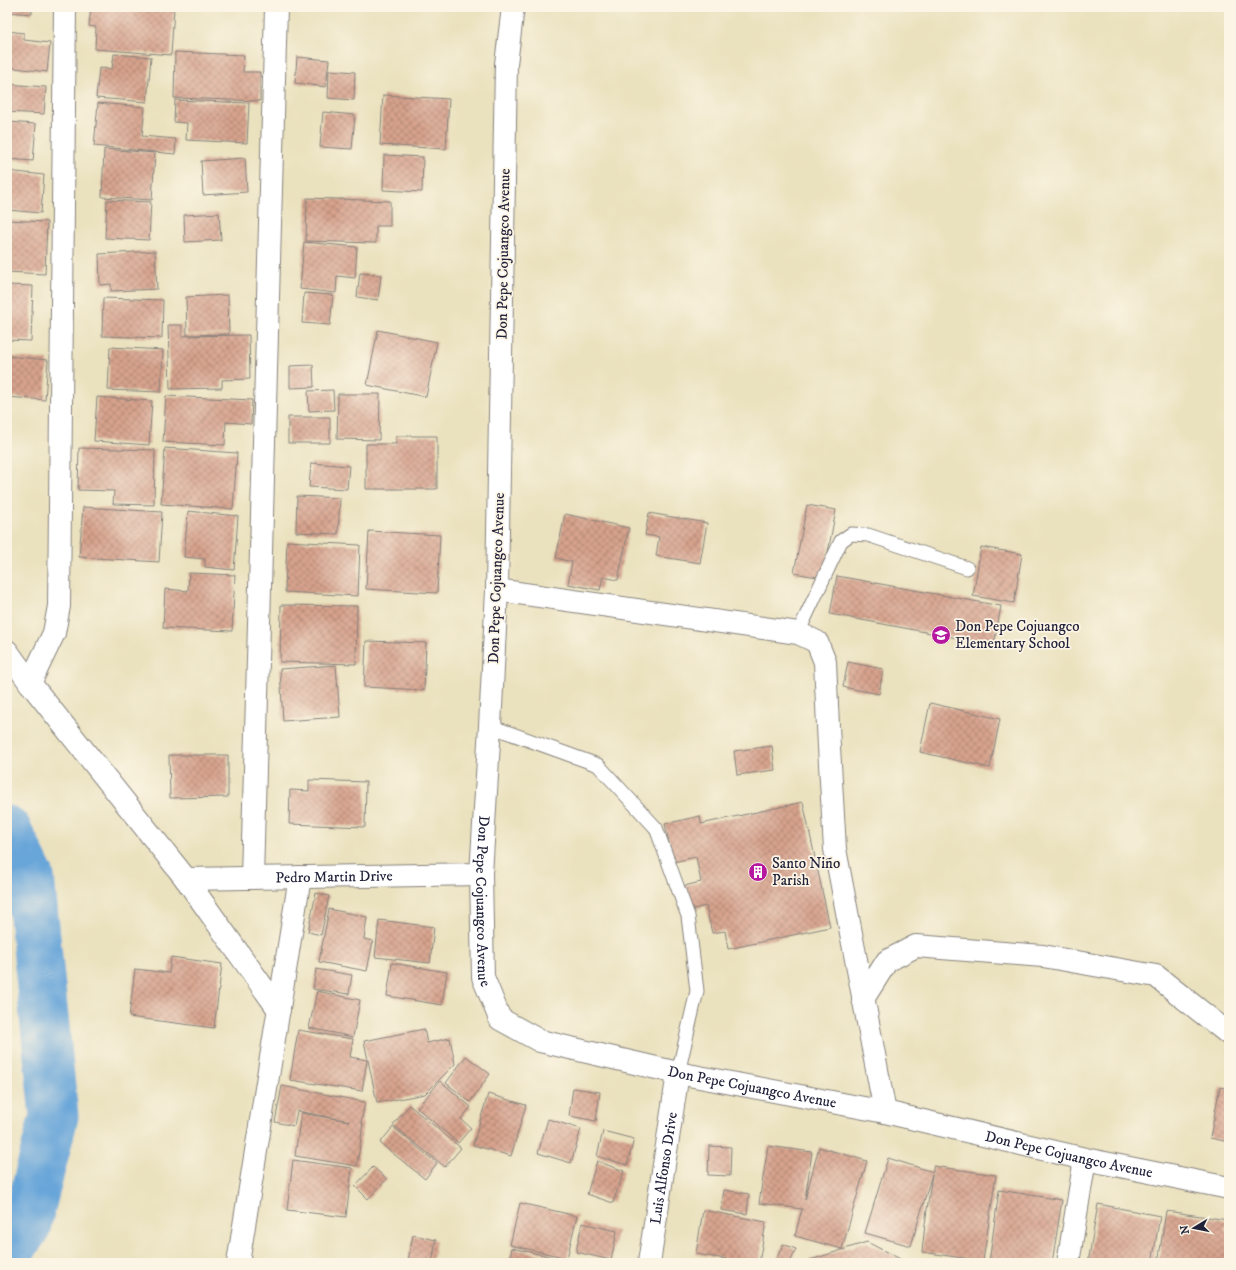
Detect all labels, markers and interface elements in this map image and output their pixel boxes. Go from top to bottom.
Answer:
street label: Don Pepe Cojuangco Avenue [493,168,514,340]
street label: Don Pepe Cojuangco Avenue [484,492,509,664]
place label: Don Pepe Cojuangco Elementary School [955,617,1080,653]
school or university icon: Don Pepe Cojuangco Elementary School [930,624,952,646]
street label: Don Pepe Cojuangco Avenue [471,815,495,990]
place label: Santo Niño Parish [772,854,840,890]
building icon: Santo Niño Parish [747,861,769,883]
street label: Pedro Martin Drive [275,866,393,887]
street label: Don Pepe Cojuangco Avenue [666,1062,838,1113]
street label: Luis Alfonso Drive [646,1111,682,1226]
street label: Don Pepe Cojuangco Avenue [983,1127,1154,1182]
north arrow [1174,1208,1214,1248]
text: N [1177,1224,1193,1235]

